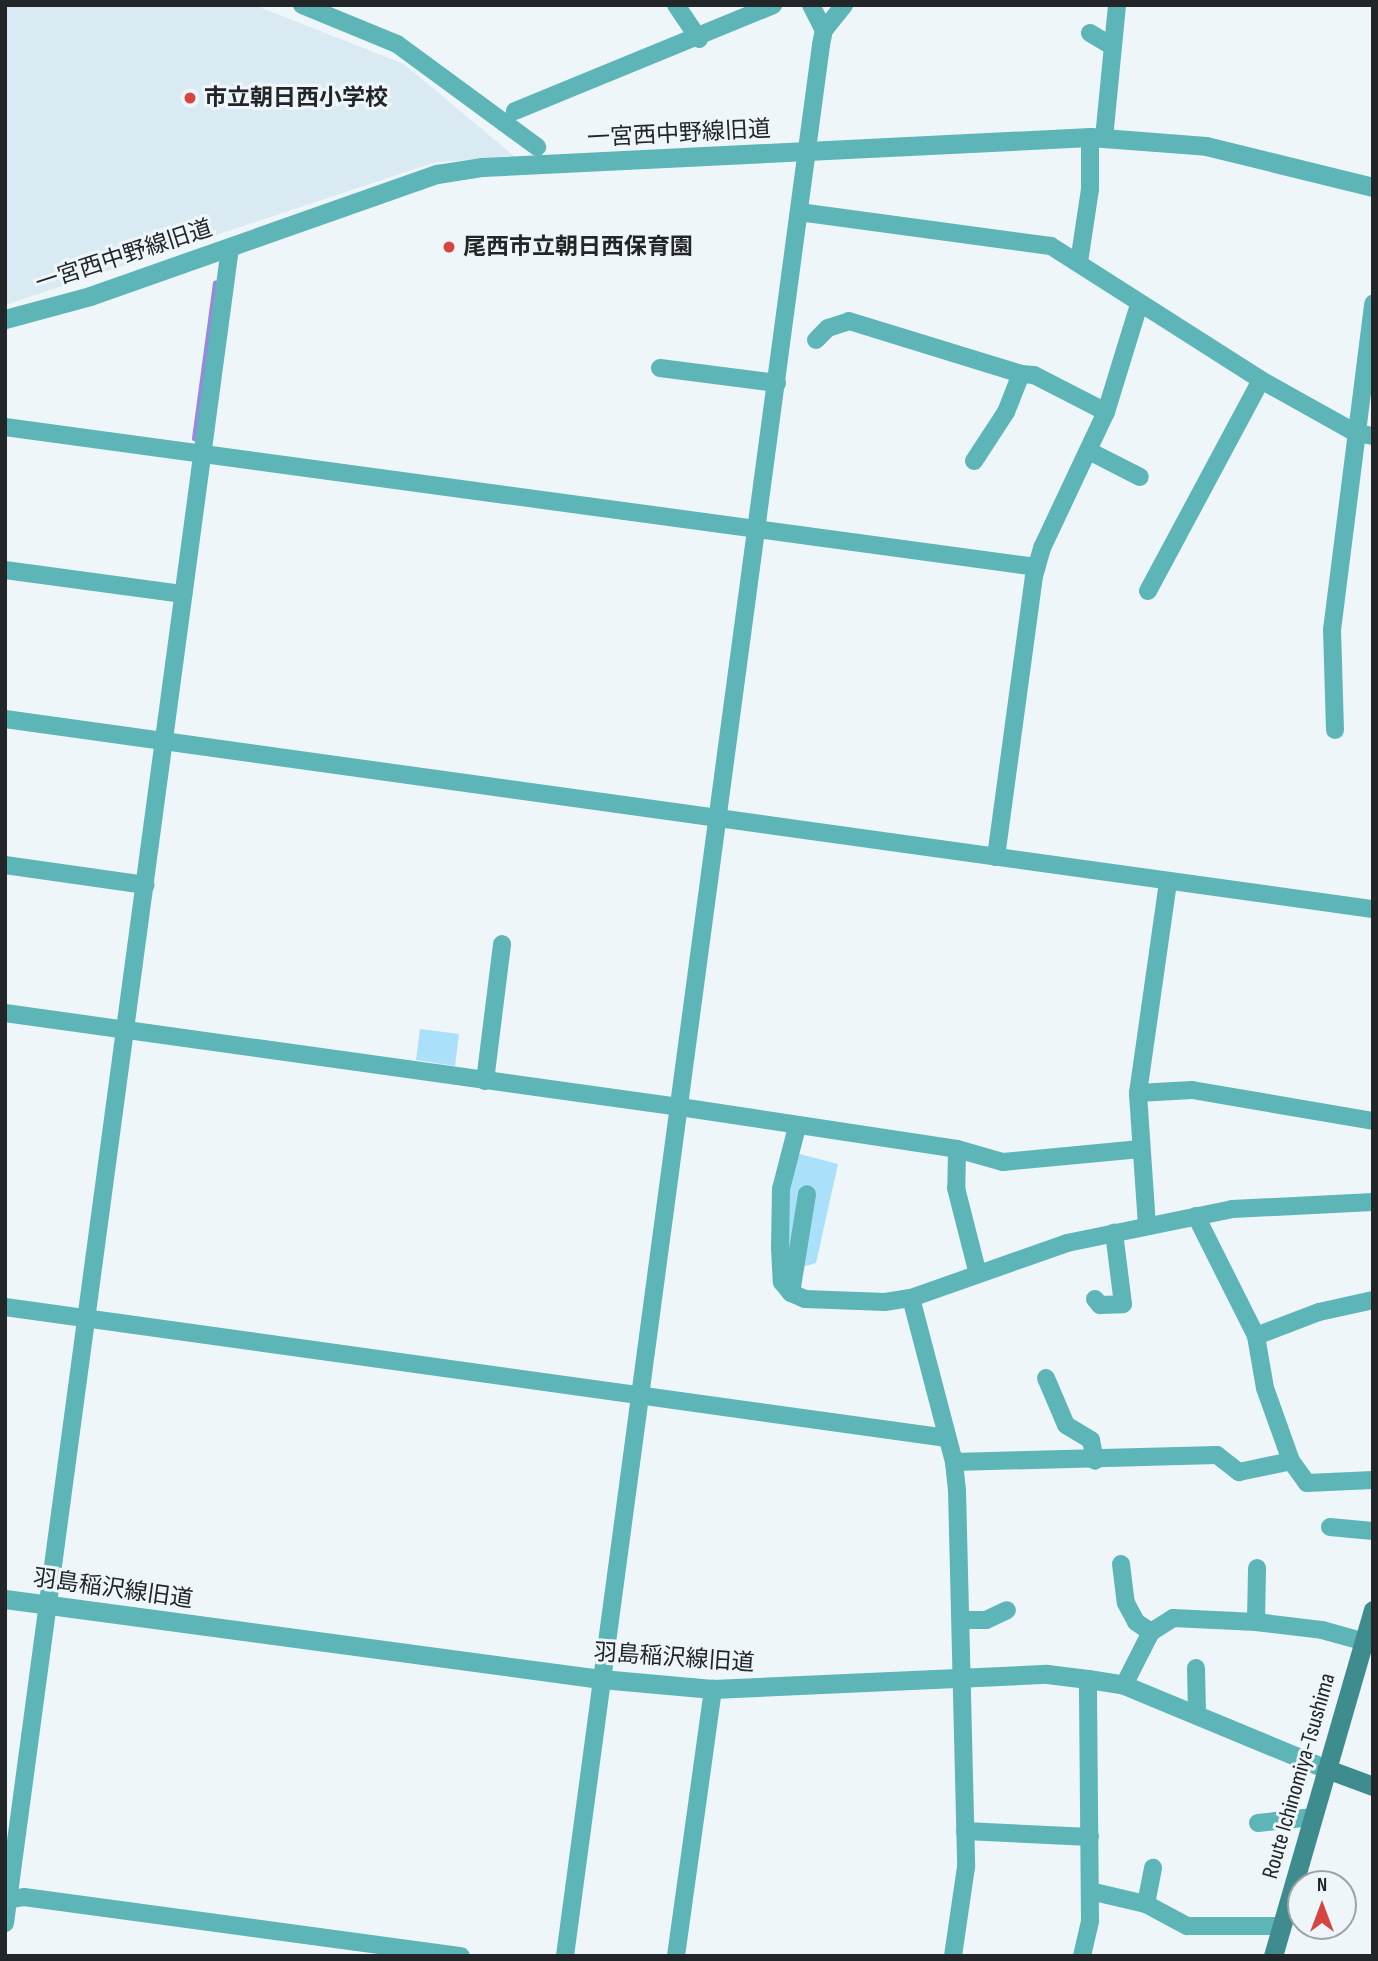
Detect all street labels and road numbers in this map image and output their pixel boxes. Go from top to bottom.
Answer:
street label: 一宮西中野線旧道 [586,115,772,153]
street label: 一宮西中野線旧道 [32,214,216,298]
street label: 羽島稲沢線旧道 [31,1564,195,1614]
street label: 羽島稲沢線旧道 [593,1639,755,1677]
street label: Route Ichinomiya-Tsushima [1256,1670,1342,1882]

